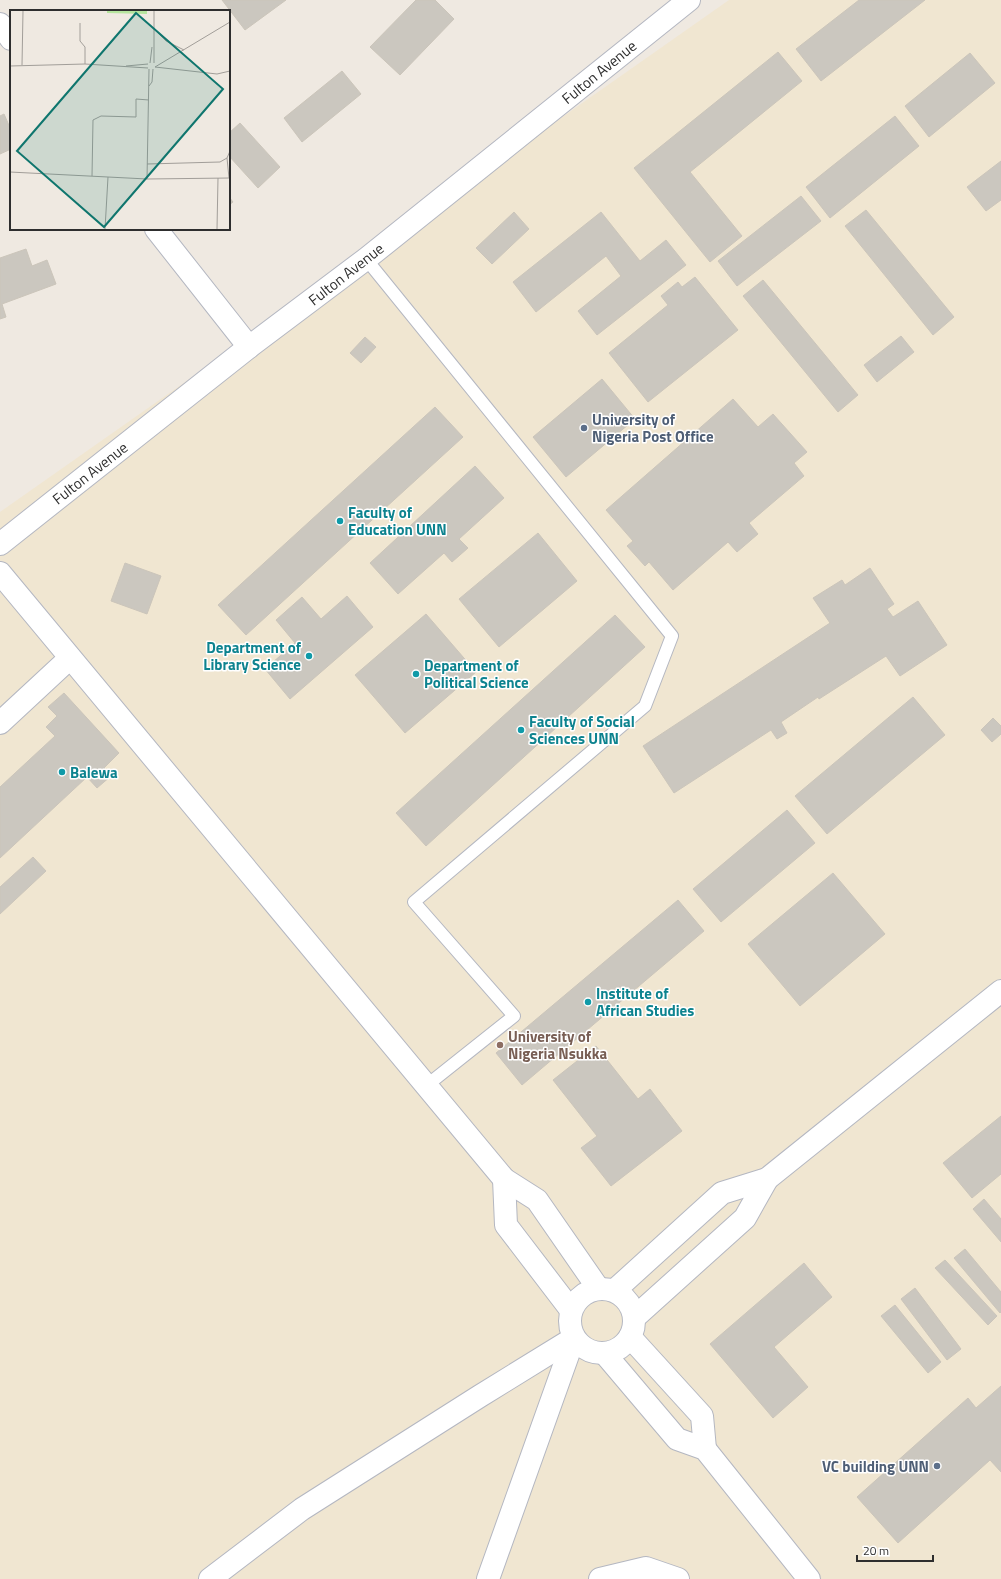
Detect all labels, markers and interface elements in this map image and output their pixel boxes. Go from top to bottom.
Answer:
inset map [10,10,230,230]
street label: Fulton Avenue [557,35,641,109]
street label: Fulton Avenue [303,237,389,311]
place label: University of Nigeria Post Office [592,408,714,448]
marker: University of Nigeria Post Office [579,423,589,433]
street label: Fulton Avenue [47,436,133,510]
place label: Faculty of Education UNN [348,501,447,541]
marker: Faculty of Education UNN [335,516,345,526]
place label: Department of Library Science [203,636,302,676]
marker: Department of Library Science [304,651,314,661]
place label: Department of Political Science [424,654,529,694]
marker: Department of Political Science [411,669,421,679]
place label: Faculty of Social Sciences UNN [529,710,635,750]
marker: Faculty of Social Sciences UNN [516,725,526,735]
place label: Balewa [70,761,118,784]
marker: Balewa [57,767,67,777]
place label: Institute of African Studies [596,982,694,1022]
marker: Institute of African Studies [583,997,593,1007]
place label: University of Nigeria Nsukka [508,1025,608,1065]
marker: University of Nigeria Nsukka [495,1040,505,1050]
place label: VC building UNN [822,1455,929,1478]
marker: VC building UNN [932,1461,942,1471]
scale bar [857,1537,933,1563]
text: 20 m [863,1541,889,1560]

